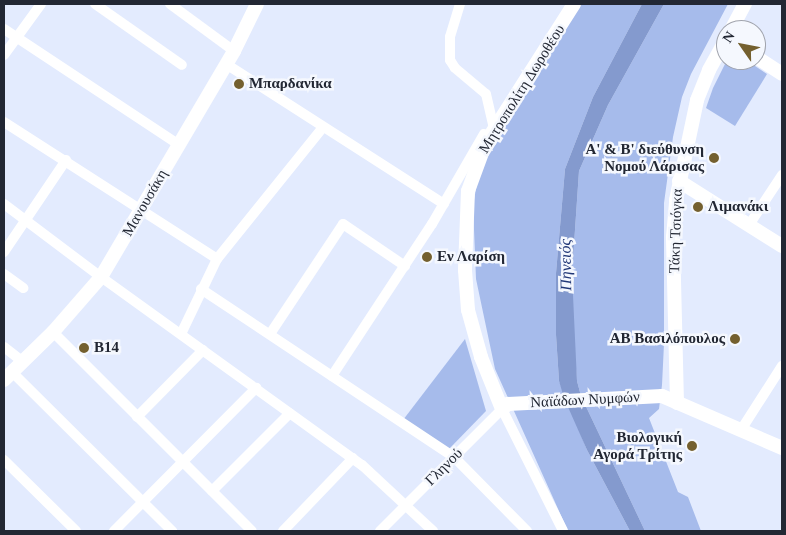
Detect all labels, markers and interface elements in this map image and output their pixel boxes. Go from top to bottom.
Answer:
north arrow [716,20,766,70]
street label: Μητροπολίτη Δωροθέου [475,21,569,157]
text: N [720,29,738,45]
place label: Μπαρδανίκα [249,75,332,93]
marker: Μπαρδανίκα [233,78,245,90]
place label: Α' & Β' διεύθυνση Νομού Λάρισας [585,140,704,175]
marker: Α' & Β' διεύθυνση Νομού Λάρισας [708,152,720,164]
street label: Μανουσάκη [119,166,171,240]
street label: Τάκη Τσιόγκα [666,188,686,274]
place label: Λιμανάκι [708,198,768,216]
marker: Λιμανάκι [692,201,704,213]
water label: Πηνειός [556,239,576,291]
place label: Εν Λαρίση [437,248,506,266]
marker: Εν Λαρίση [421,251,433,263]
place label: ΑΒ Βασιλόπουλος [610,330,725,348]
marker: ΑΒ Βασιλόπουλος [729,333,741,345]
place label: Β14 [94,339,119,357]
marker: Β14 [78,342,90,354]
street label: Ναϊάδων Νυμφών [530,388,640,412]
place label: Βιολογική Αγορά Τρίτης [593,428,682,463]
marker: Βιολογική Αγορά Τρίτης [686,440,698,452]
street label: Γληνού [422,445,466,489]

